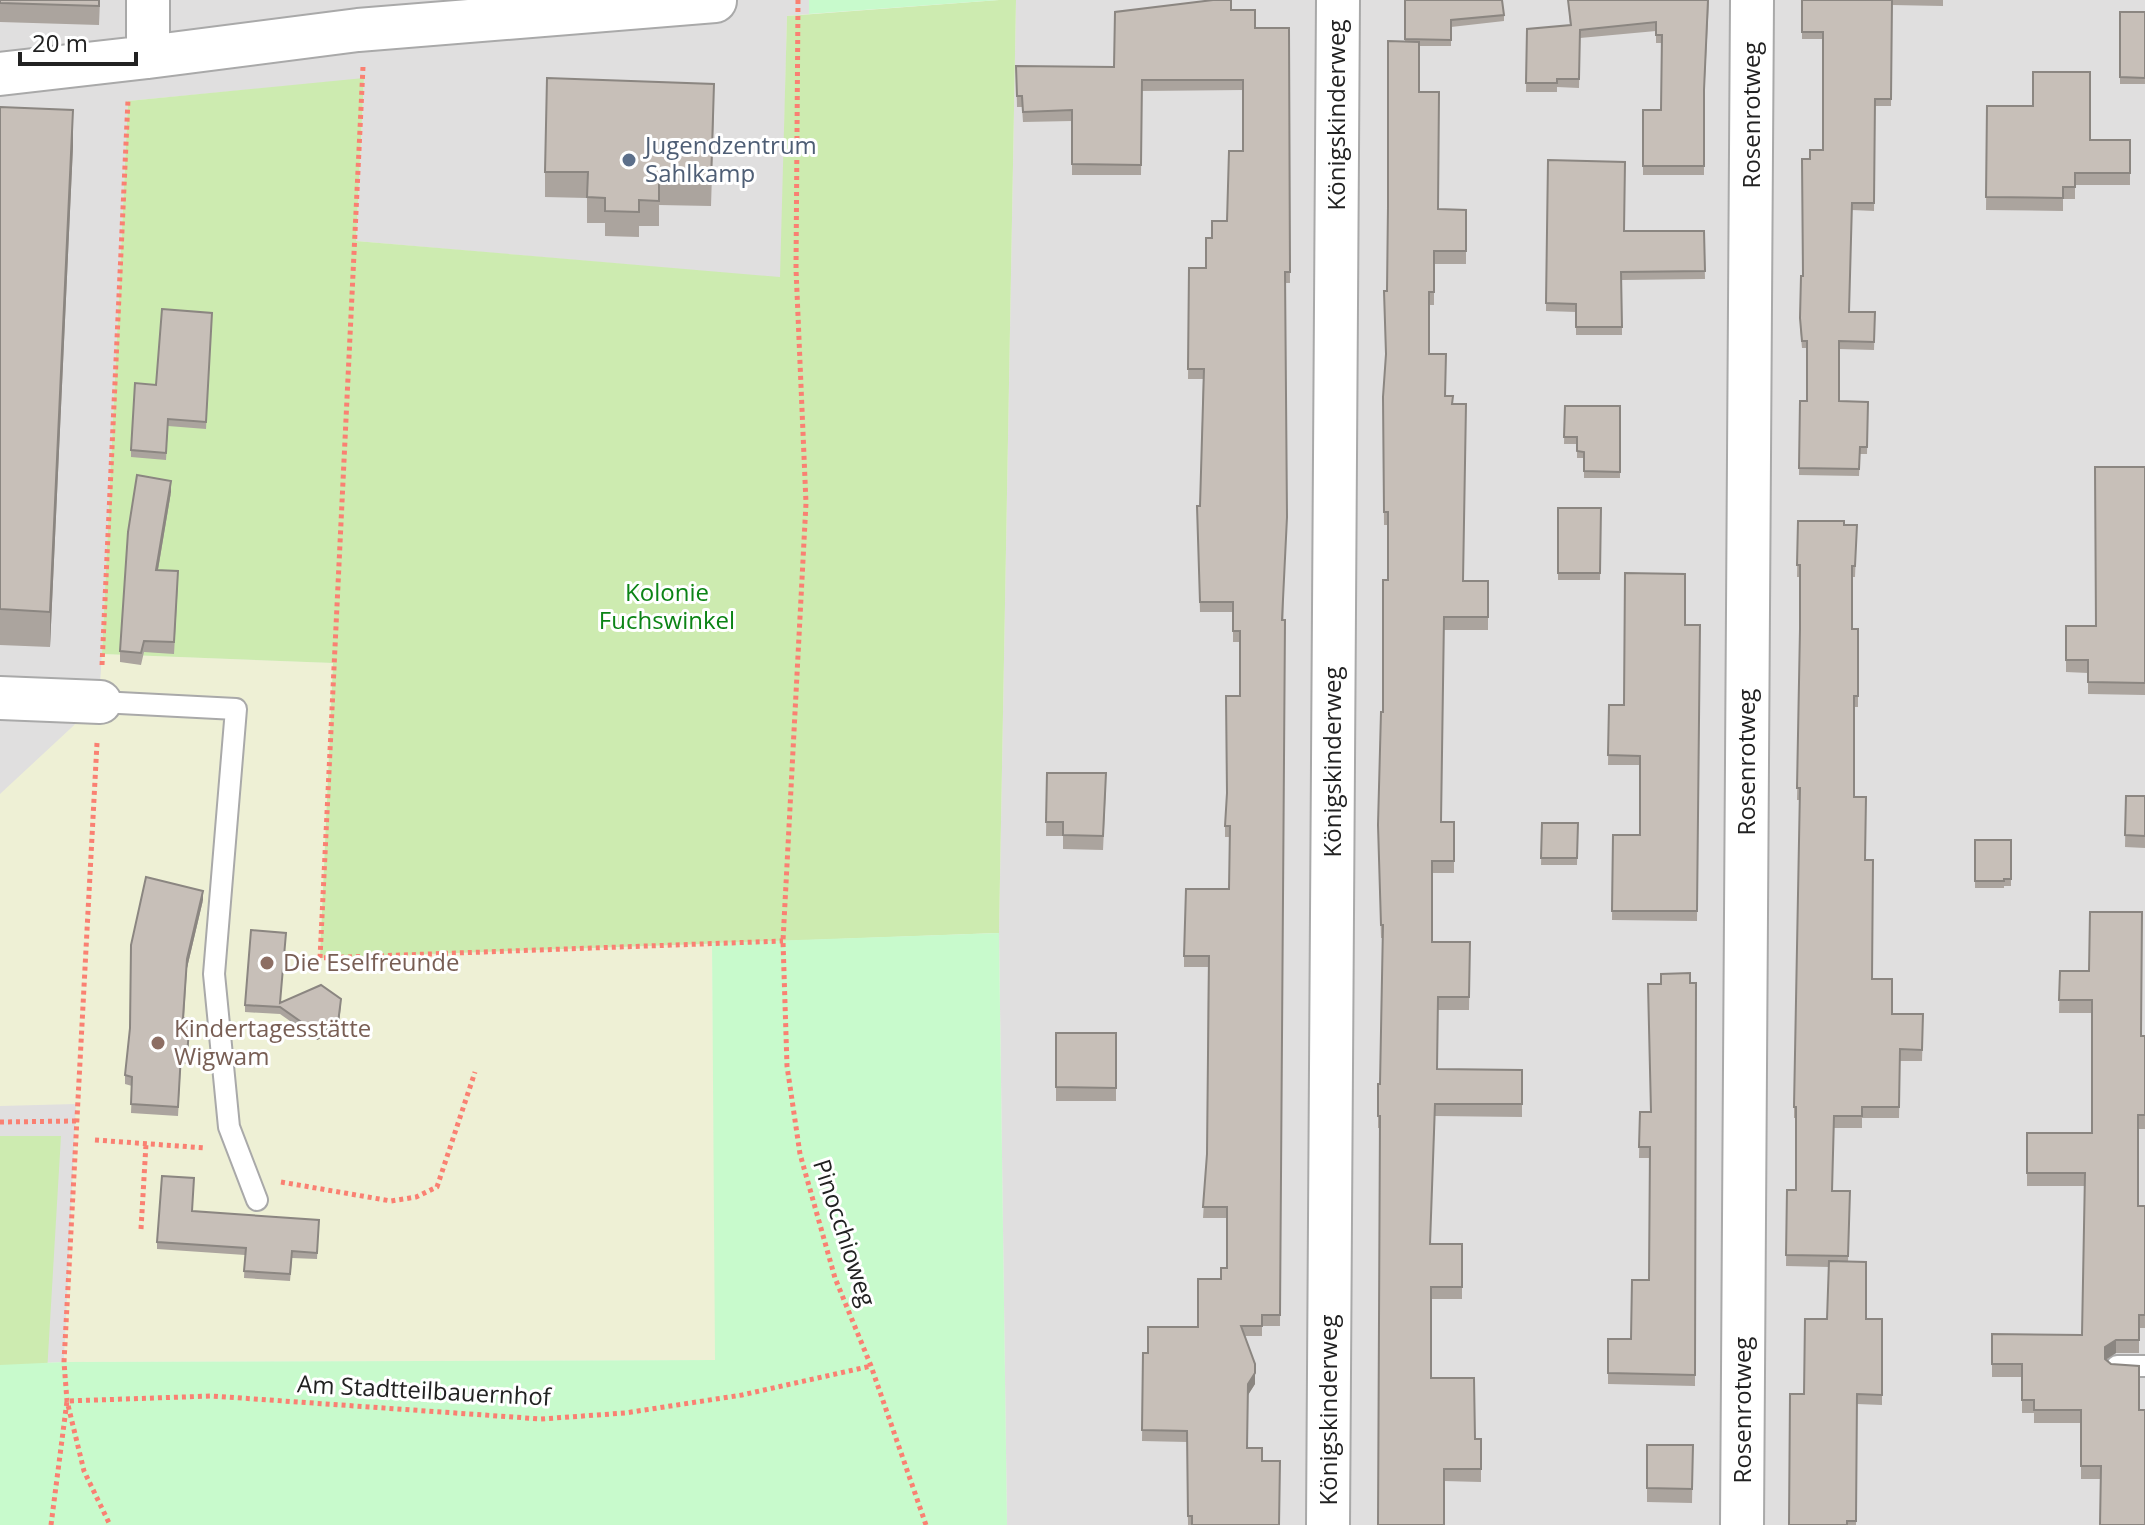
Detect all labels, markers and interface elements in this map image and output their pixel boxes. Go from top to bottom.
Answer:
scale bar [20,16,136,66]
street label: Königskinderweg [1319,20,1352,210]
text: 20 m [32,26,88,59]
street label: Rosenrotweg [1734,42,1767,188]
place label: Jugendzentrum Sahlkamp [643,128,817,189]
marker: Jugendzentrum Sahlkamp [620,151,638,169]
park label: Kolonie Fuchswinkel [599,575,735,636]
street label: Königskinderweg [1315,667,1348,857]
street label: Rosenrotweg [1729,689,1762,835]
place label: Die Eselfreunde [283,945,459,978]
marker: Die Eselfreunde [258,954,276,972]
place label: Kindertagesstätte Wigwam [174,1011,371,1072]
marker: Kindertagesstätte Wigwam [149,1034,167,1052]
street label: Pinocchioweg [806,1155,885,1310]
street label: Königskinderweg [1311,1315,1344,1505]
street label: Rosenrotweg [1725,1337,1758,1483]
street label: Am Stadtteilbauernhof [296,1366,554,1413]

